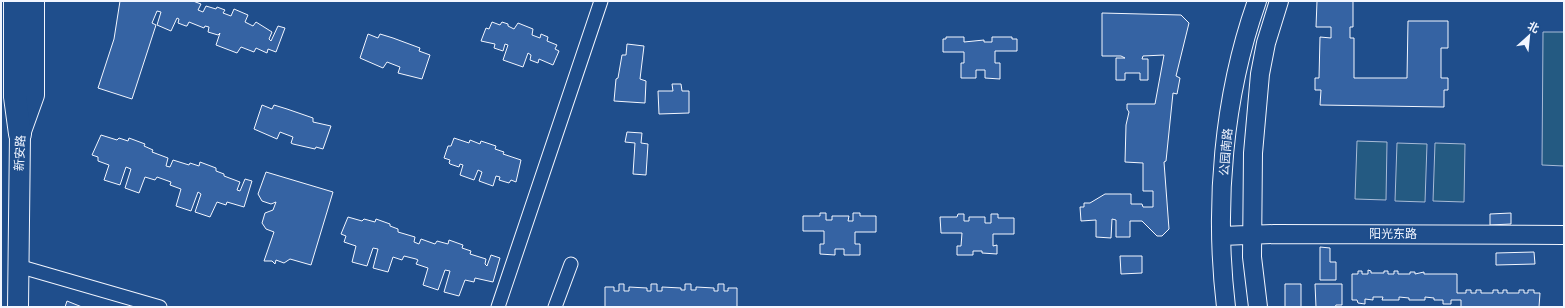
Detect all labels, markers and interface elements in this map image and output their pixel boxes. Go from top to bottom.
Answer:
north arrow [1509,16,1549,56]
text: 北 [1525,19,1541,36]
street label: 公园南路 [1217,127,1235,177]
street label: 新安路 [12,135,28,171]
street label: 阳光东路 [1369,227,1417,241]

